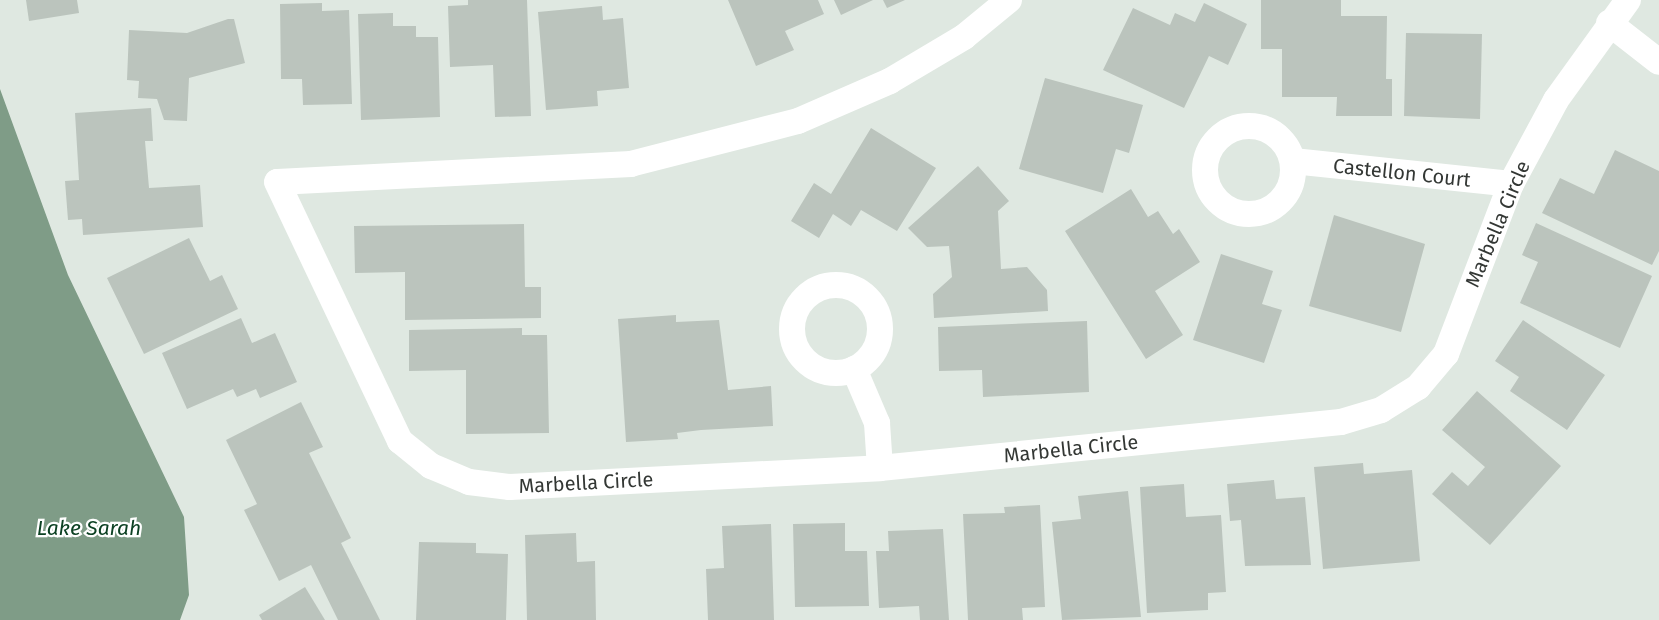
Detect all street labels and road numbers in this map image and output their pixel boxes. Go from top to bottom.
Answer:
street label: Castellon Court [1332,154,1472,192]
street label: Marbella Circle [1461,157,1535,291]
street label: Marbella Circle [1003,430,1139,468]
street label: Marbella Circle [518,467,654,499]

